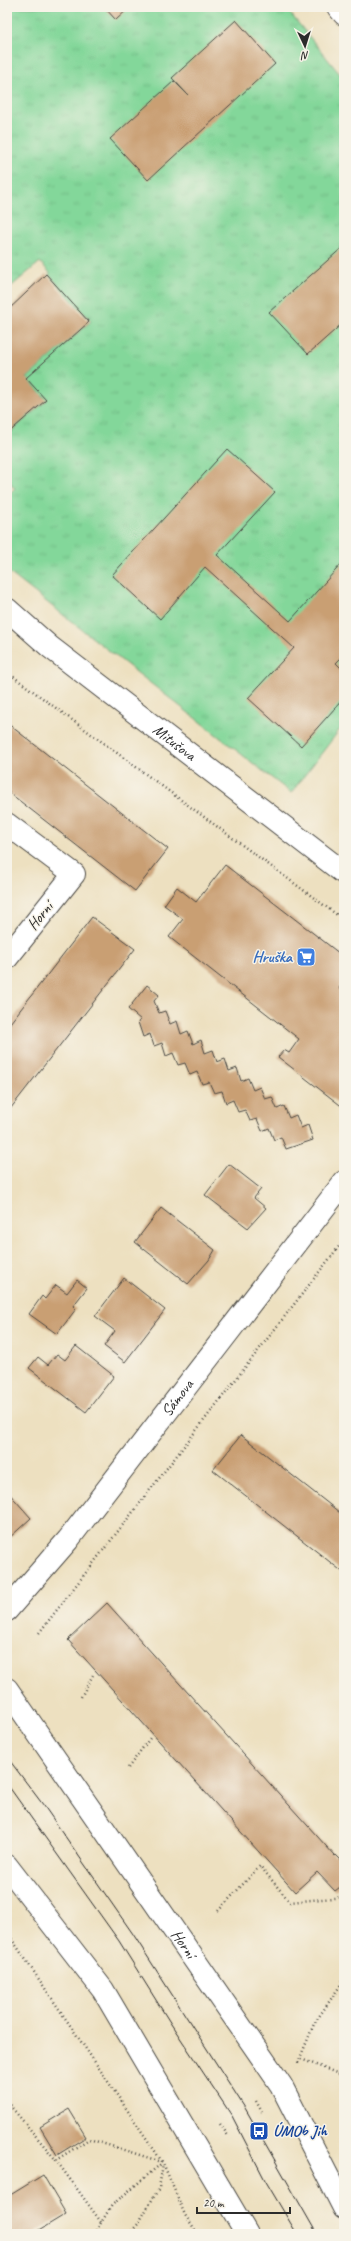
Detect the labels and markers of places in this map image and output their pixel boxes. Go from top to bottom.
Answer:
supermarket icon: Hruška [295,946,317,968]
place label: Hruška [253,947,294,967]
bus stop icon: ÚMOb Jih [248,2120,270,2142]
place label: ÚMOb Jih [273,2121,328,2141]

